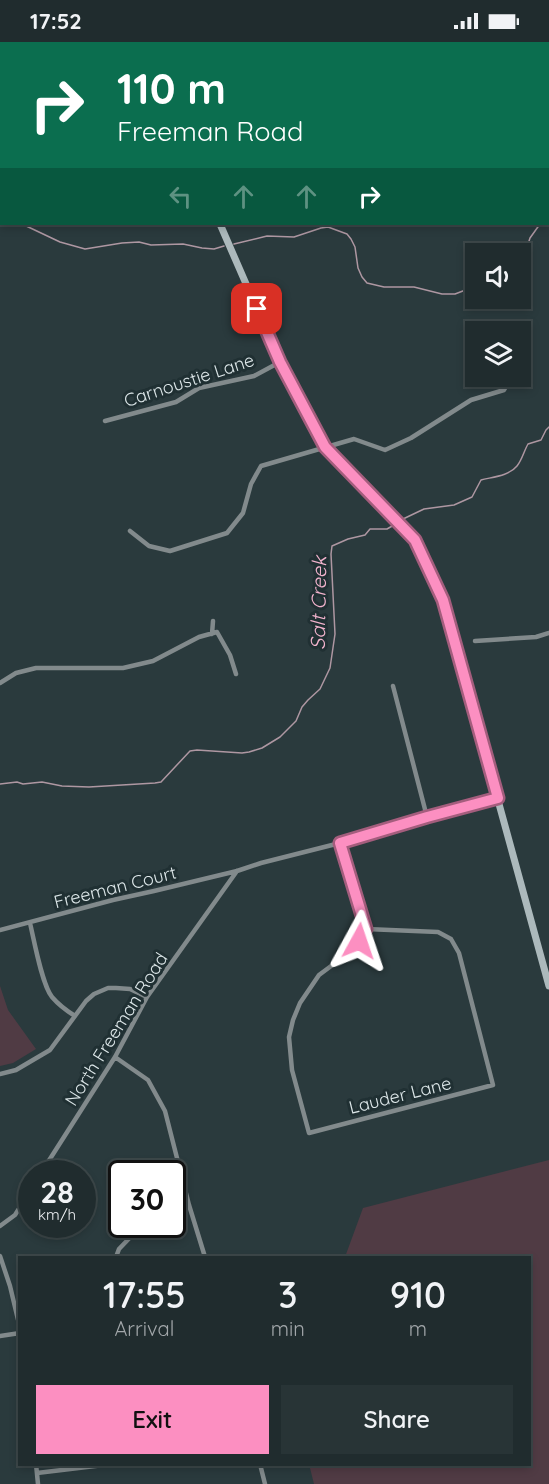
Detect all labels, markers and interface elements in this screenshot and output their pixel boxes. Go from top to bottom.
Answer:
text: 17:52 [30,7,82,35]
text: 110 m [117,62,226,115]
icon: right [18,66,96,144]
text: Freeman Road [117,114,303,148]
icon: left [164,180,197,213]
icon: ahead [227,180,260,213]
icon: ahead [290,180,323,213]
icon: right [353,180,386,213]
map controls [465,243,531,387]
button: sound [465,243,531,309]
pin [231,283,282,334]
icon: arrive [240,292,273,325]
button: layers [465,321,531,387]
street label: Carnoustie Lane [121,348,257,412]
water label: Salt Creek [305,554,331,650]
street label: Freeman Court [51,861,179,913]
position arrow [327,909,391,973]
street label: North Freeman Road [60,948,172,1110]
street label: Lauder Lane [347,1071,453,1119]
speed limit sign: 30 [108,1160,186,1238]
text: 28 [40,1173,74,1211]
text: km/h [38,1205,76,1224]
text: 17:55 [103,1272,186,1317]
text: 3 [278,1272,297,1317]
text: 910 [390,1272,446,1317]
text: Arrival [114,1316,174,1341]
text: min [271,1316,305,1341]
text: m [409,1316,427,1341]
button: Exit [36,1385,269,1454]
button: Share [281,1385,513,1454]

